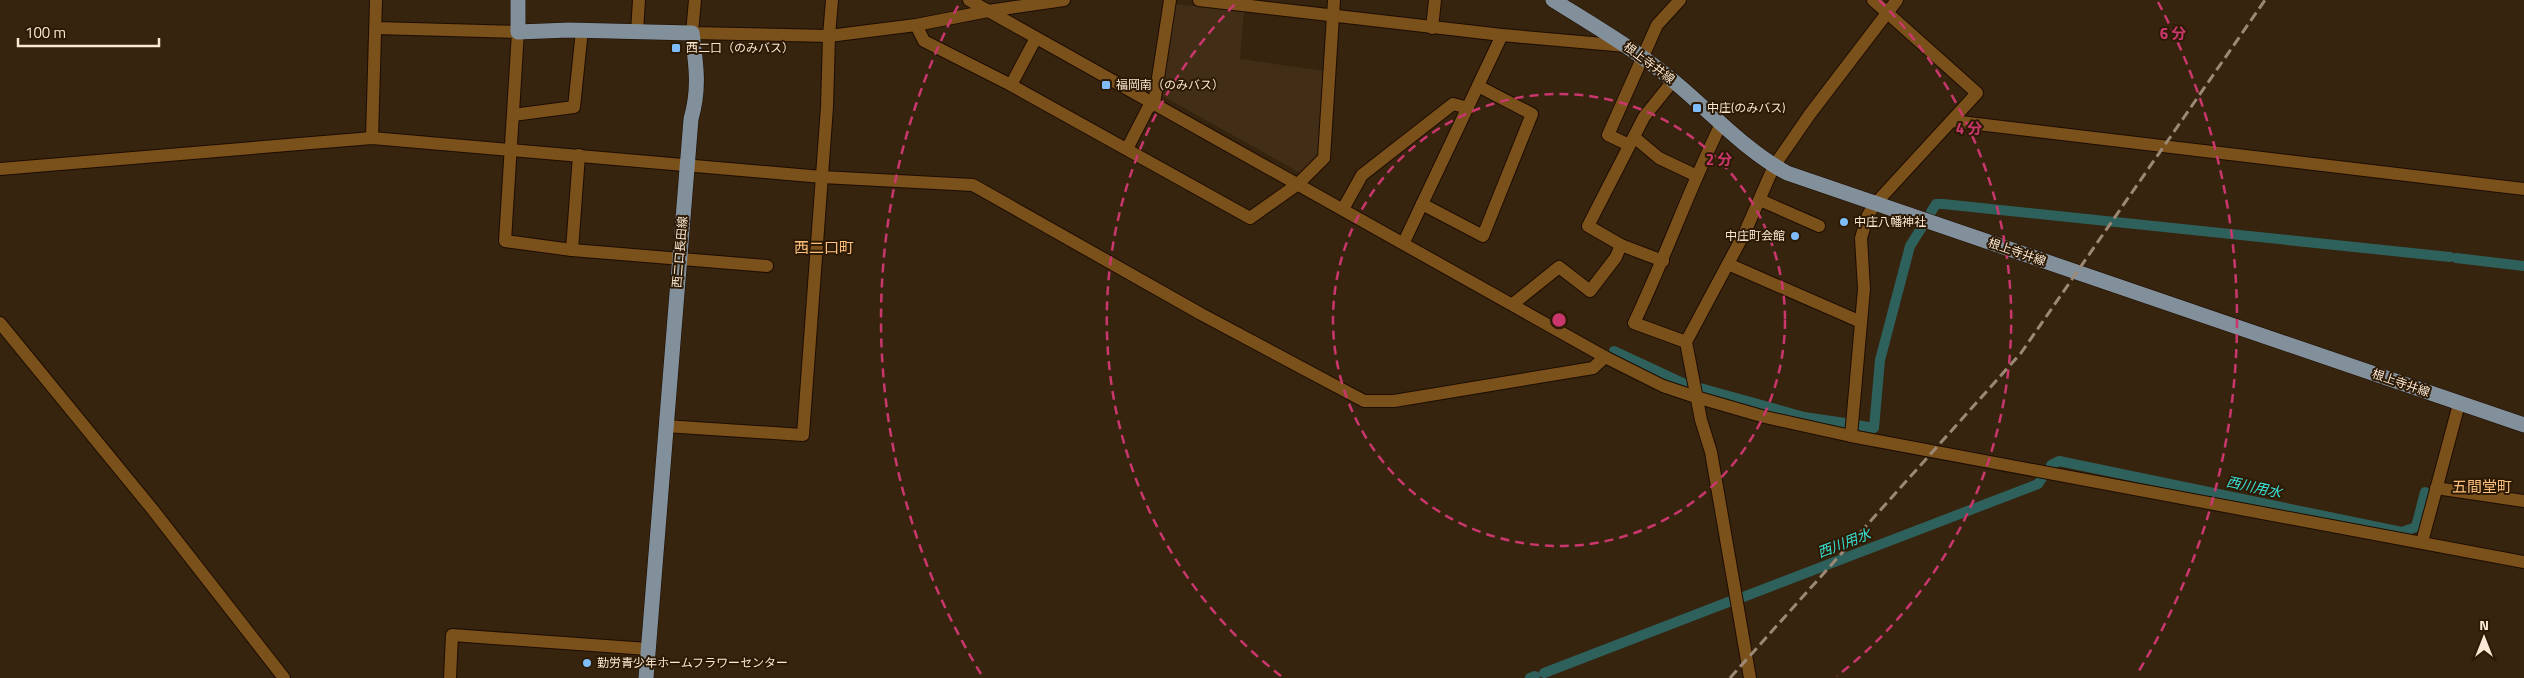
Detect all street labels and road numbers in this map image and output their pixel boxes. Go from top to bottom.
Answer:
street label: 根上寺井線 [1620,37,1679,88]
street label: 西二口長田線 [667,215,692,289]
street label: 根上寺井線 [1986,233,2049,270]
street label: 根上寺井線 [2370,364,2433,401]

